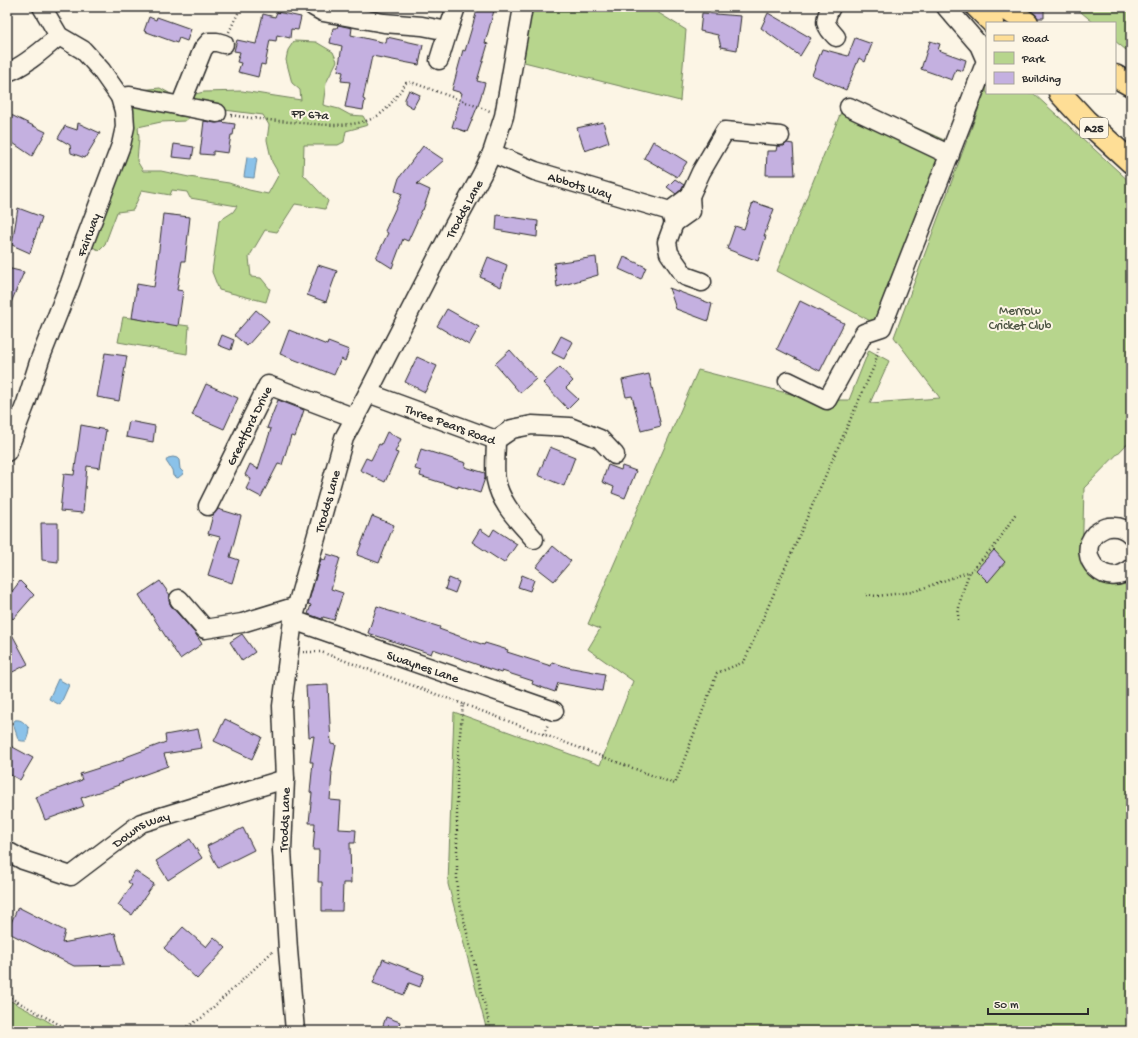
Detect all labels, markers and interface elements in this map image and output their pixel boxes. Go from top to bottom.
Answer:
legend [986,22,1116,94]
text: Road [1022,33,1049,47]
text: Park [1021,53,1047,67]
text: Building [1021,73,1061,87]
street label: FP 67a [290,107,330,124]
road number: A25 [1080,118,1108,138]
street label: Abbots Way [546,170,614,204]
street label: Trodds Lane [443,178,488,242]
street label: Fairway [75,211,105,260]
park label: Merrow Cricket Club [989,304,1051,334]
street label: Greatford Drive [224,384,276,469]
street label: Three Pears Road [402,402,498,450]
street label: Trodds Lane [313,468,345,536]
street label: Swaynes Lane [384,648,461,687]
street label: Trodds Lane [277,787,295,853]
street label: Downs Way [109,809,172,853]
scale bar [988,990,1088,1016]
text: 50 m [994,999,1019,1013]

